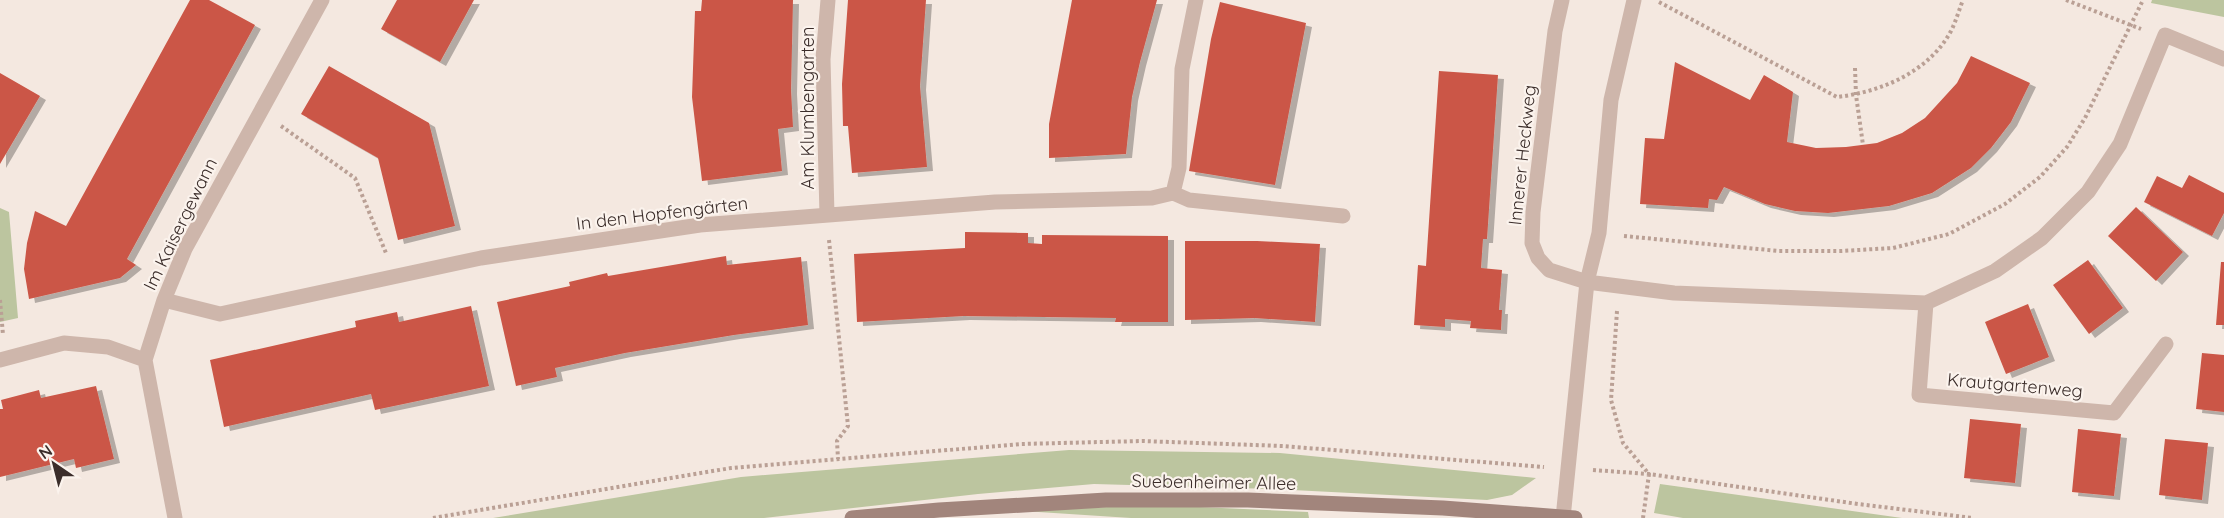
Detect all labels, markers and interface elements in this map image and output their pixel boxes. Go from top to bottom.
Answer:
street label: Am Klumbengarten [796,27,819,189]
street label: Innerer Heckweg [1503,84,1541,226]
street label: Im Kaisergewann [138,154,222,294]
street label: In den Hopfengärten [575,191,749,235]
street label: Krautgartenweg [1946,368,2084,402]
north arrow [24,434,84,494]
text: N [35,440,56,463]
street label: Suebenheimer Allee [1131,469,1297,495]

